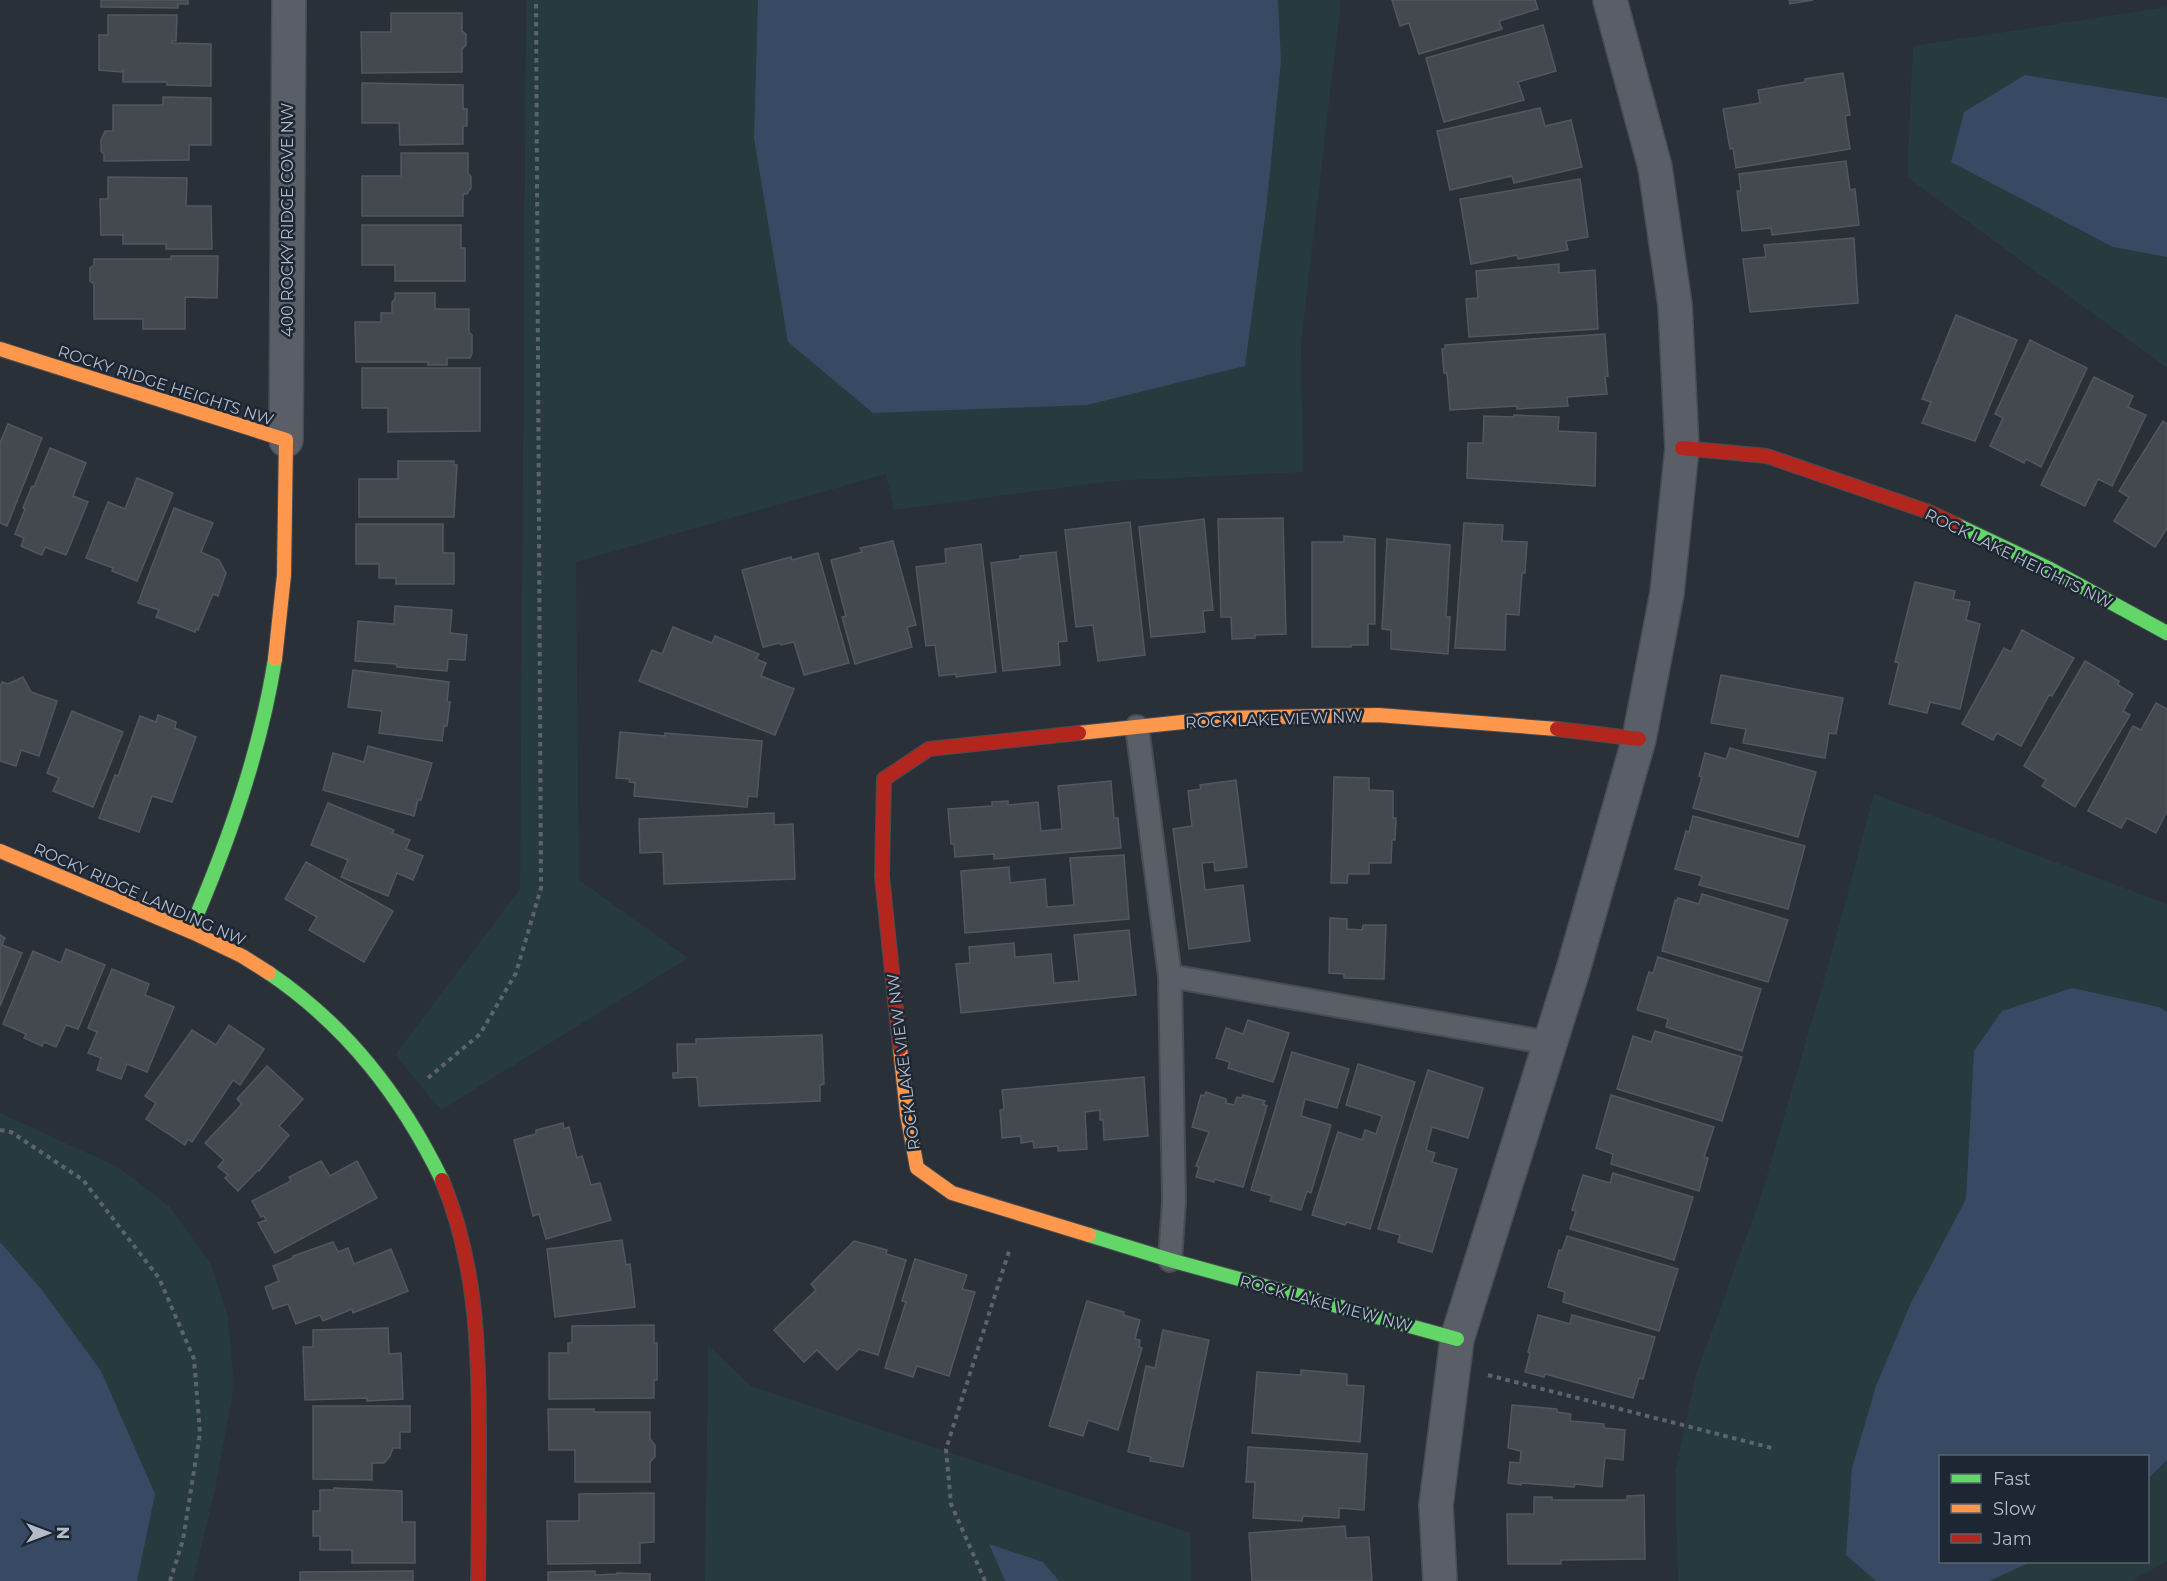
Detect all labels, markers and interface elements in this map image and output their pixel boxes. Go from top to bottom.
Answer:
street label: 400 ROCKY RIDGE COVE NW [278,103,297,337]
street label: ROCKY RIDGE HEIGHTS NW [56,342,276,429]
street label: ROCK LAKE HEIGHTS NW [1922,505,2116,612]
street label: ROCK LAKE VIEW NW [1185,707,1363,732]
street label: ROCKY RIDGE LANDING NW [31,839,249,950]
street label: ROCK LAKE VIEW NW [883,972,924,1151]
street label: ROCK LAKE VIEW NW [1237,1271,1414,1336]
legend [1939,1455,2149,1563]
text: Fast [1993,1468,2031,1490]
text: Slow [1993,1498,2036,1520]
north arrow [18,1503,78,1563]
text: N [53,1527,72,1539]
text: Jam [1992,1528,2032,1550]

